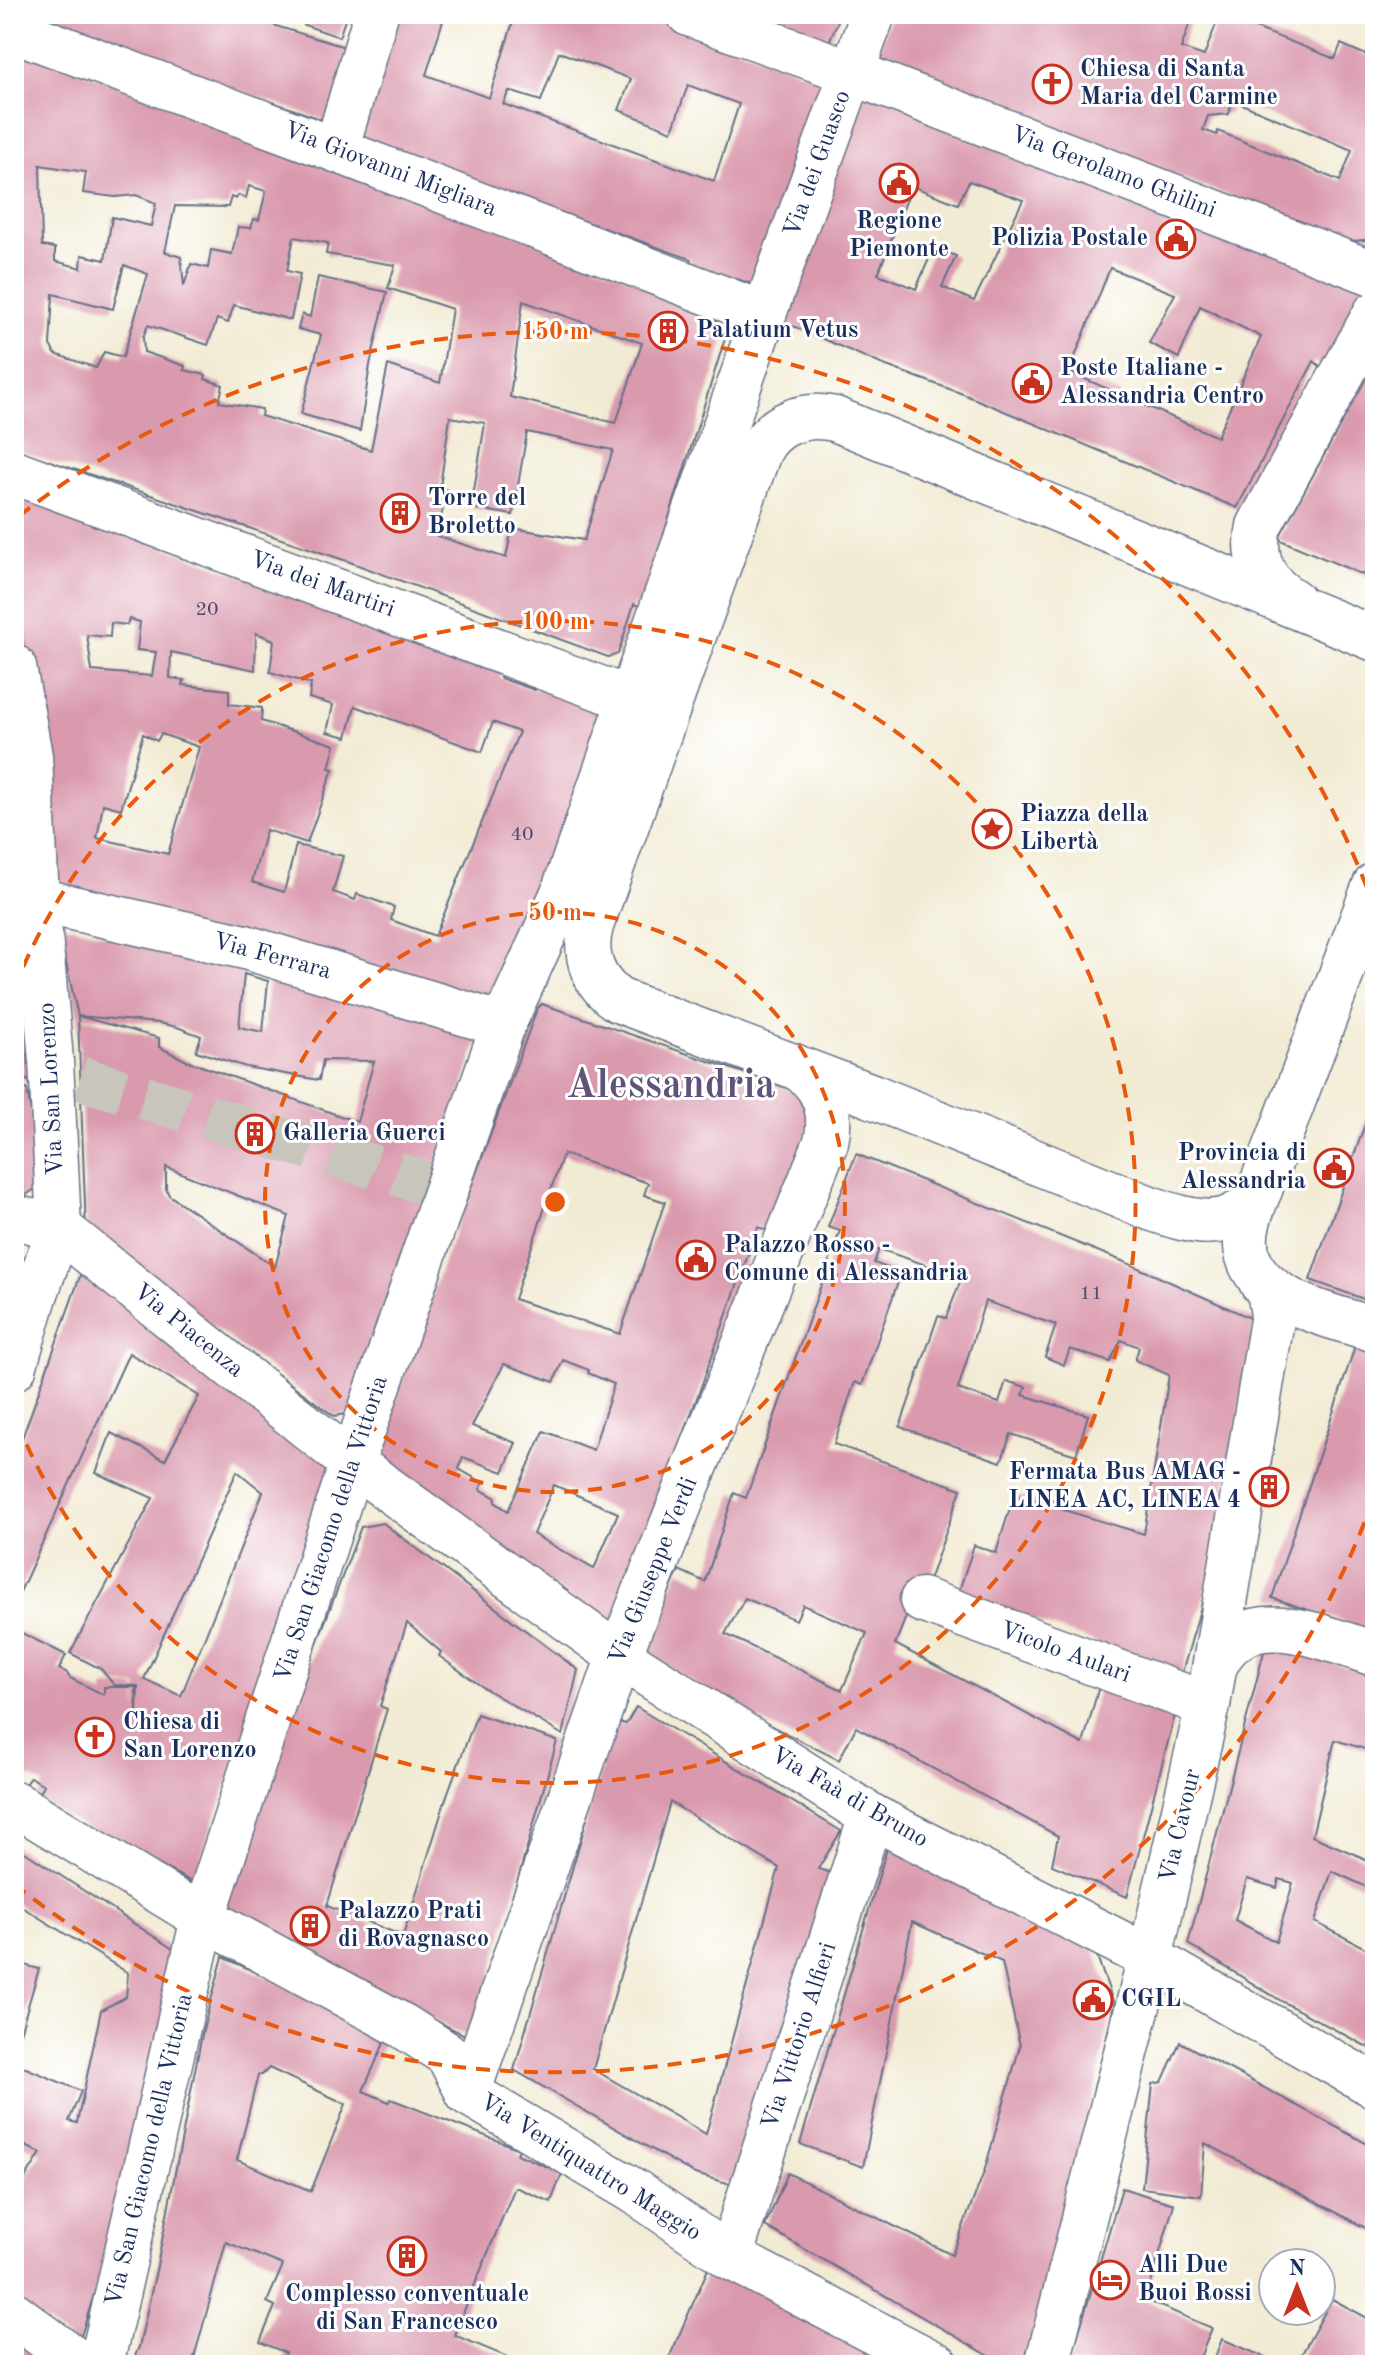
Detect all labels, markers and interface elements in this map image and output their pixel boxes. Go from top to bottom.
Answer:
place label: Chiesa di Santa Maria del Carmine [1080,58,1278,110]
church icon: Chiesa di Santa Maria del Carmine [1031,63,1073,105]
street label: Via dei Guasco [780,88,856,240]
street label: Via Giovanni Migliara [280,118,500,222]
street label: Via Gerolamo Ghilini [1007,123,1219,223]
public building icon: Regione Piemonte [878,162,920,204]
place label: Regione Piemonte [849,210,949,262]
public building icon: Polizia Postale [1155,218,1197,260]
place label: Polizia Postale [991,227,1148,251]
building icon: Palatium Vetus [647,310,689,352]
place label: Palatium Vetus [696,319,858,343]
text: 150 m [521,320,589,345]
place label: Poste Italiane - Alessandria Centro [1060,357,1264,409]
public building icon: Poste Italiane - Alessandria Centro [1011,362,1053,404]
place label: Torre del Broletto [428,487,526,539]
building icon: Torre del Broletto [379,492,421,534]
street label: Via dei Martiri [246,548,398,622]
house number: 20 [195,600,219,620]
text: 100 m [521,611,589,635]
place label: Piazza della Libertà [1020,803,1148,855]
place icon: Piazza della Libertà [971,808,1013,850]
house number: 40 [510,825,534,845]
text: 50 m [528,901,582,926]
street label: Via Ferrara [210,930,334,984]
street label: Via San Lorenzo [35,1002,69,1176]
district label: Alessandria [566,1067,776,1107]
building icon: Galleria Guerci [234,1113,276,1155]
place label: Galleria Guerci [283,1122,446,1146]
place label: Provincia di Alessandria [1178,1142,1306,1194]
public building icon: Provincia di Alessandria [1313,1147,1355,1189]
centre of rings [541,1188,569,1216]
place label: Palazzo Rosso - Comune di Alessandria [724,1234,968,1286]
public building icon: Palazzo Rosso - Comune di Alessandria [675,1239,717,1281]
street label: Via Piacenza [128,1279,248,1383]
house number: 11 [1079,1284,1103,1304]
street label: Via San Giacomo della Vittoria [271,1373,393,1685]
place label: Fermata Bus AMAG - LINEA AC, LINEA 4 [1008,1461,1241,1513]
building icon: Fermata Bus AMAG - LINEA AC, LINEA 4 [1248,1466,1290,1508]
street label: Via Giuseppe Verdi [606,1474,702,1668]
street label: Vicolo Aulari [996,1618,1134,1688]
place label: Chiesa di San Lorenzo [123,1711,257,1763]
church icon: Chiesa di San Lorenzo [74,1716,116,1758]
street label: Via Faà di Bruno [766,1743,932,1853]
street label: Via Cavour [1156,1767,1206,1885]
place label: Palazzo Prati di Rovagnasco [338,1900,489,1952]
building icon: Palazzo Prati di Rovagnasco [289,1905,331,1947]
street label: Via Vittorio Alfieri [758,1940,842,2132]
public building icon: CGIL [1072,1979,1114,2021]
place label: CGIL [1121,1988,1181,2012]
street label: Via San Giacomo della Vittoria [102,1991,198,2309]
street label: Via Ventiquattro Maggio [475,2090,705,2246]
building icon: Complesso conventuale di San Francesco [386,2235,428,2277]
north arrow [1257,2247,1337,2327]
place label: Alli Due Buoi Rossi [1138,2254,1252,2306]
text: N [1289,2258,1306,2280]
hotel icon: Alli Due Buoi Rossi [1089,2259,1131,2301]
place label: Complesso conventuale di San Francesco [285,2283,529,2335]

